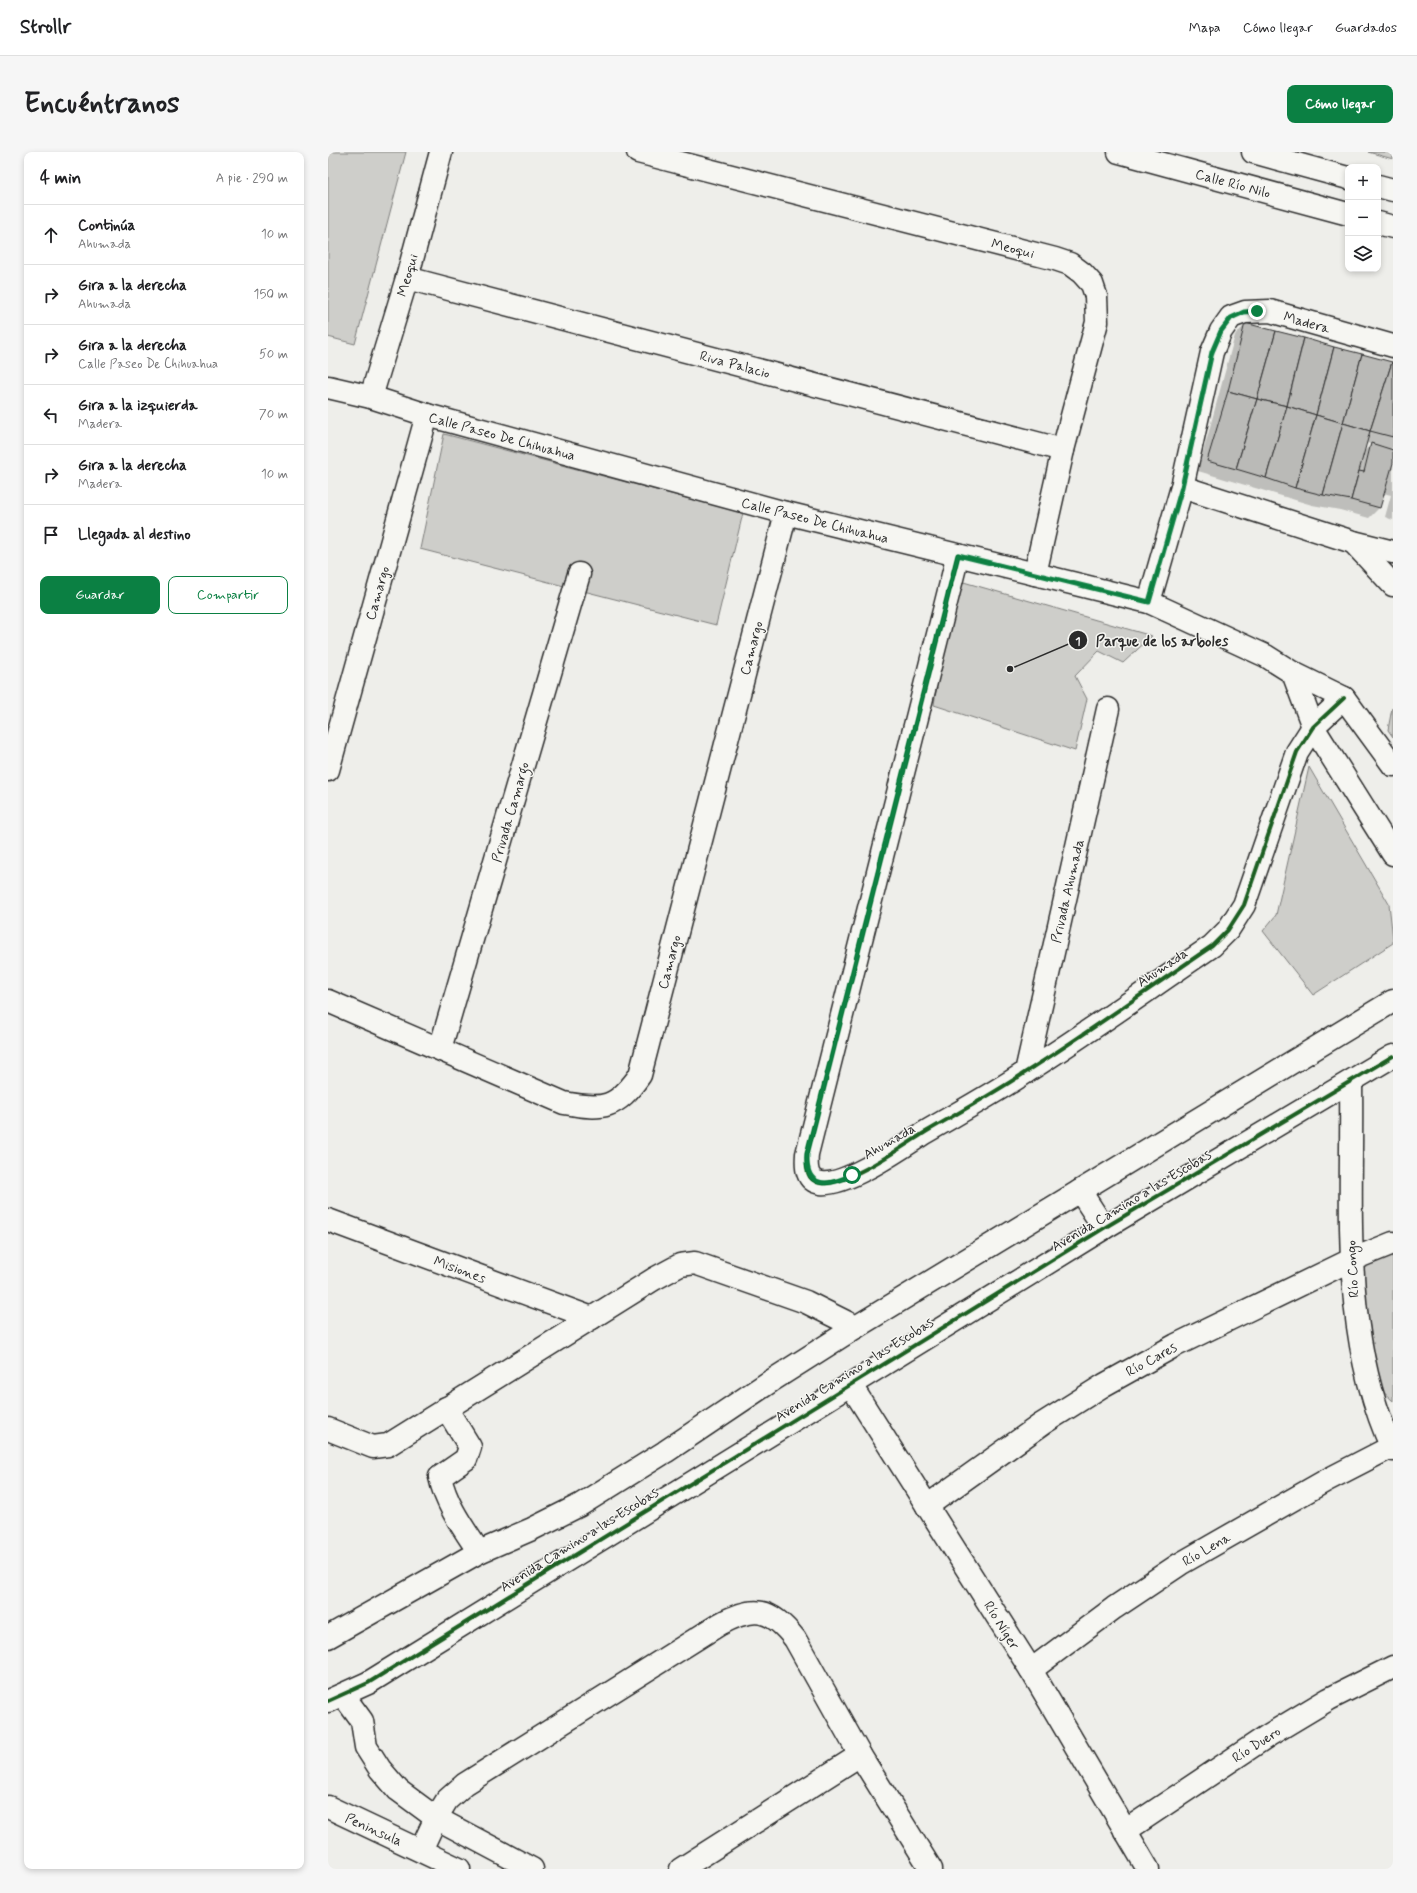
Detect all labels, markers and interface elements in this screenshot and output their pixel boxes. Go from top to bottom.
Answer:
text: Strollr [20,15,71,40]
text: Mapa [1189,19,1221,37]
text: Cómo llegar [1243,19,1313,37]
text: Guardados [1335,19,1397,37]
button: Cómo llegar [1287,85,1393,123]
text: Encuéntranos [24,86,180,123]
map controls [1345,164,1381,272]
button: + [1345,164,1381,200]
street label: Calle Río Nilo [1193,165,1272,203]
text: 4 min [40,167,81,189]
text: A pie · 290 m [216,170,288,187]
button: − [1345,200,1381,236]
text: Continúa [78,216,135,236]
icon: ahead [40,224,62,246]
text: 10 m [261,226,288,243]
street label: Meoqui [989,235,1036,263]
text: Ahumada [78,236,131,253]
button: layers [1345,236,1381,272]
street label: Meoqui [393,252,423,299]
text: Gira a la derecha [78,276,187,296]
icon: right [40,284,62,306]
text: 150 m [254,286,288,303]
text: Ahumada [78,296,131,313]
route end [1248,302,1266,320]
street label: Madera [1281,308,1333,338]
text: Gira a la derecha [78,336,187,356]
icon: right [40,344,62,366]
text: 50 m [259,346,288,363]
street label: Riva Palacio [698,347,772,383]
text: Calle Paseo De Chihuahua [78,356,218,373]
text: Gira a la izquierda [78,396,197,416]
icon: left [40,404,62,426]
text: 70 m [259,406,288,423]
street label: Calle Paseo De Chihuahua [426,409,577,465]
text: Madera [78,416,122,433]
text: Gira a la derecha [78,456,187,476]
icon: right [40,464,62,486]
text: 10 m [261,466,288,483]
text: Madera [78,476,122,493]
street label: Calle Paseo De Chihuahua [739,494,890,548]
icon: arrive [40,524,62,546]
text: Llegada al destino [78,525,191,545]
street label: Camargo [362,564,394,622]
button: Guardar [40,576,160,614]
button: Compartir [168,576,288,614]
street label: Camargo [736,619,768,677]
callout: Parque de los arboles [1068,627,1236,654]
text: Parque de los arboles [1096,632,1229,652]
text: 1 [1075,634,1081,650]
street label: Privada Camargo [488,760,536,865]
street label: Privada Ahumada [1047,838,1089,945]
street label: Camargo [654,933,686,991]
street label: Ahumada [1134,944,1191,991]
street label: Ahumada [860,1120,919,1164]
street label: Avenida Camino a las Escobas [1048,1146,1215,1256]
route start [843,1166,861,1184]
street label: Río Congo [1343,1240,1364,1298]
street label: Misiones [431,1252,488,1288]
street label: Avenida Camino a las Escobas [772,1313,938,1426]
street label: Río Cares [1123,1338,1181,1381]
street label: Avenida Camino a las Escobas [497,1483,663,1596]
street label: Río Lena [1179,1529,1234,1571]
street label: Río Níger [979,1598,1023,1653]
street label: Río Duero [1229,1723,1284,1767]
street label: Peninsula [342,1809,405,1850]

